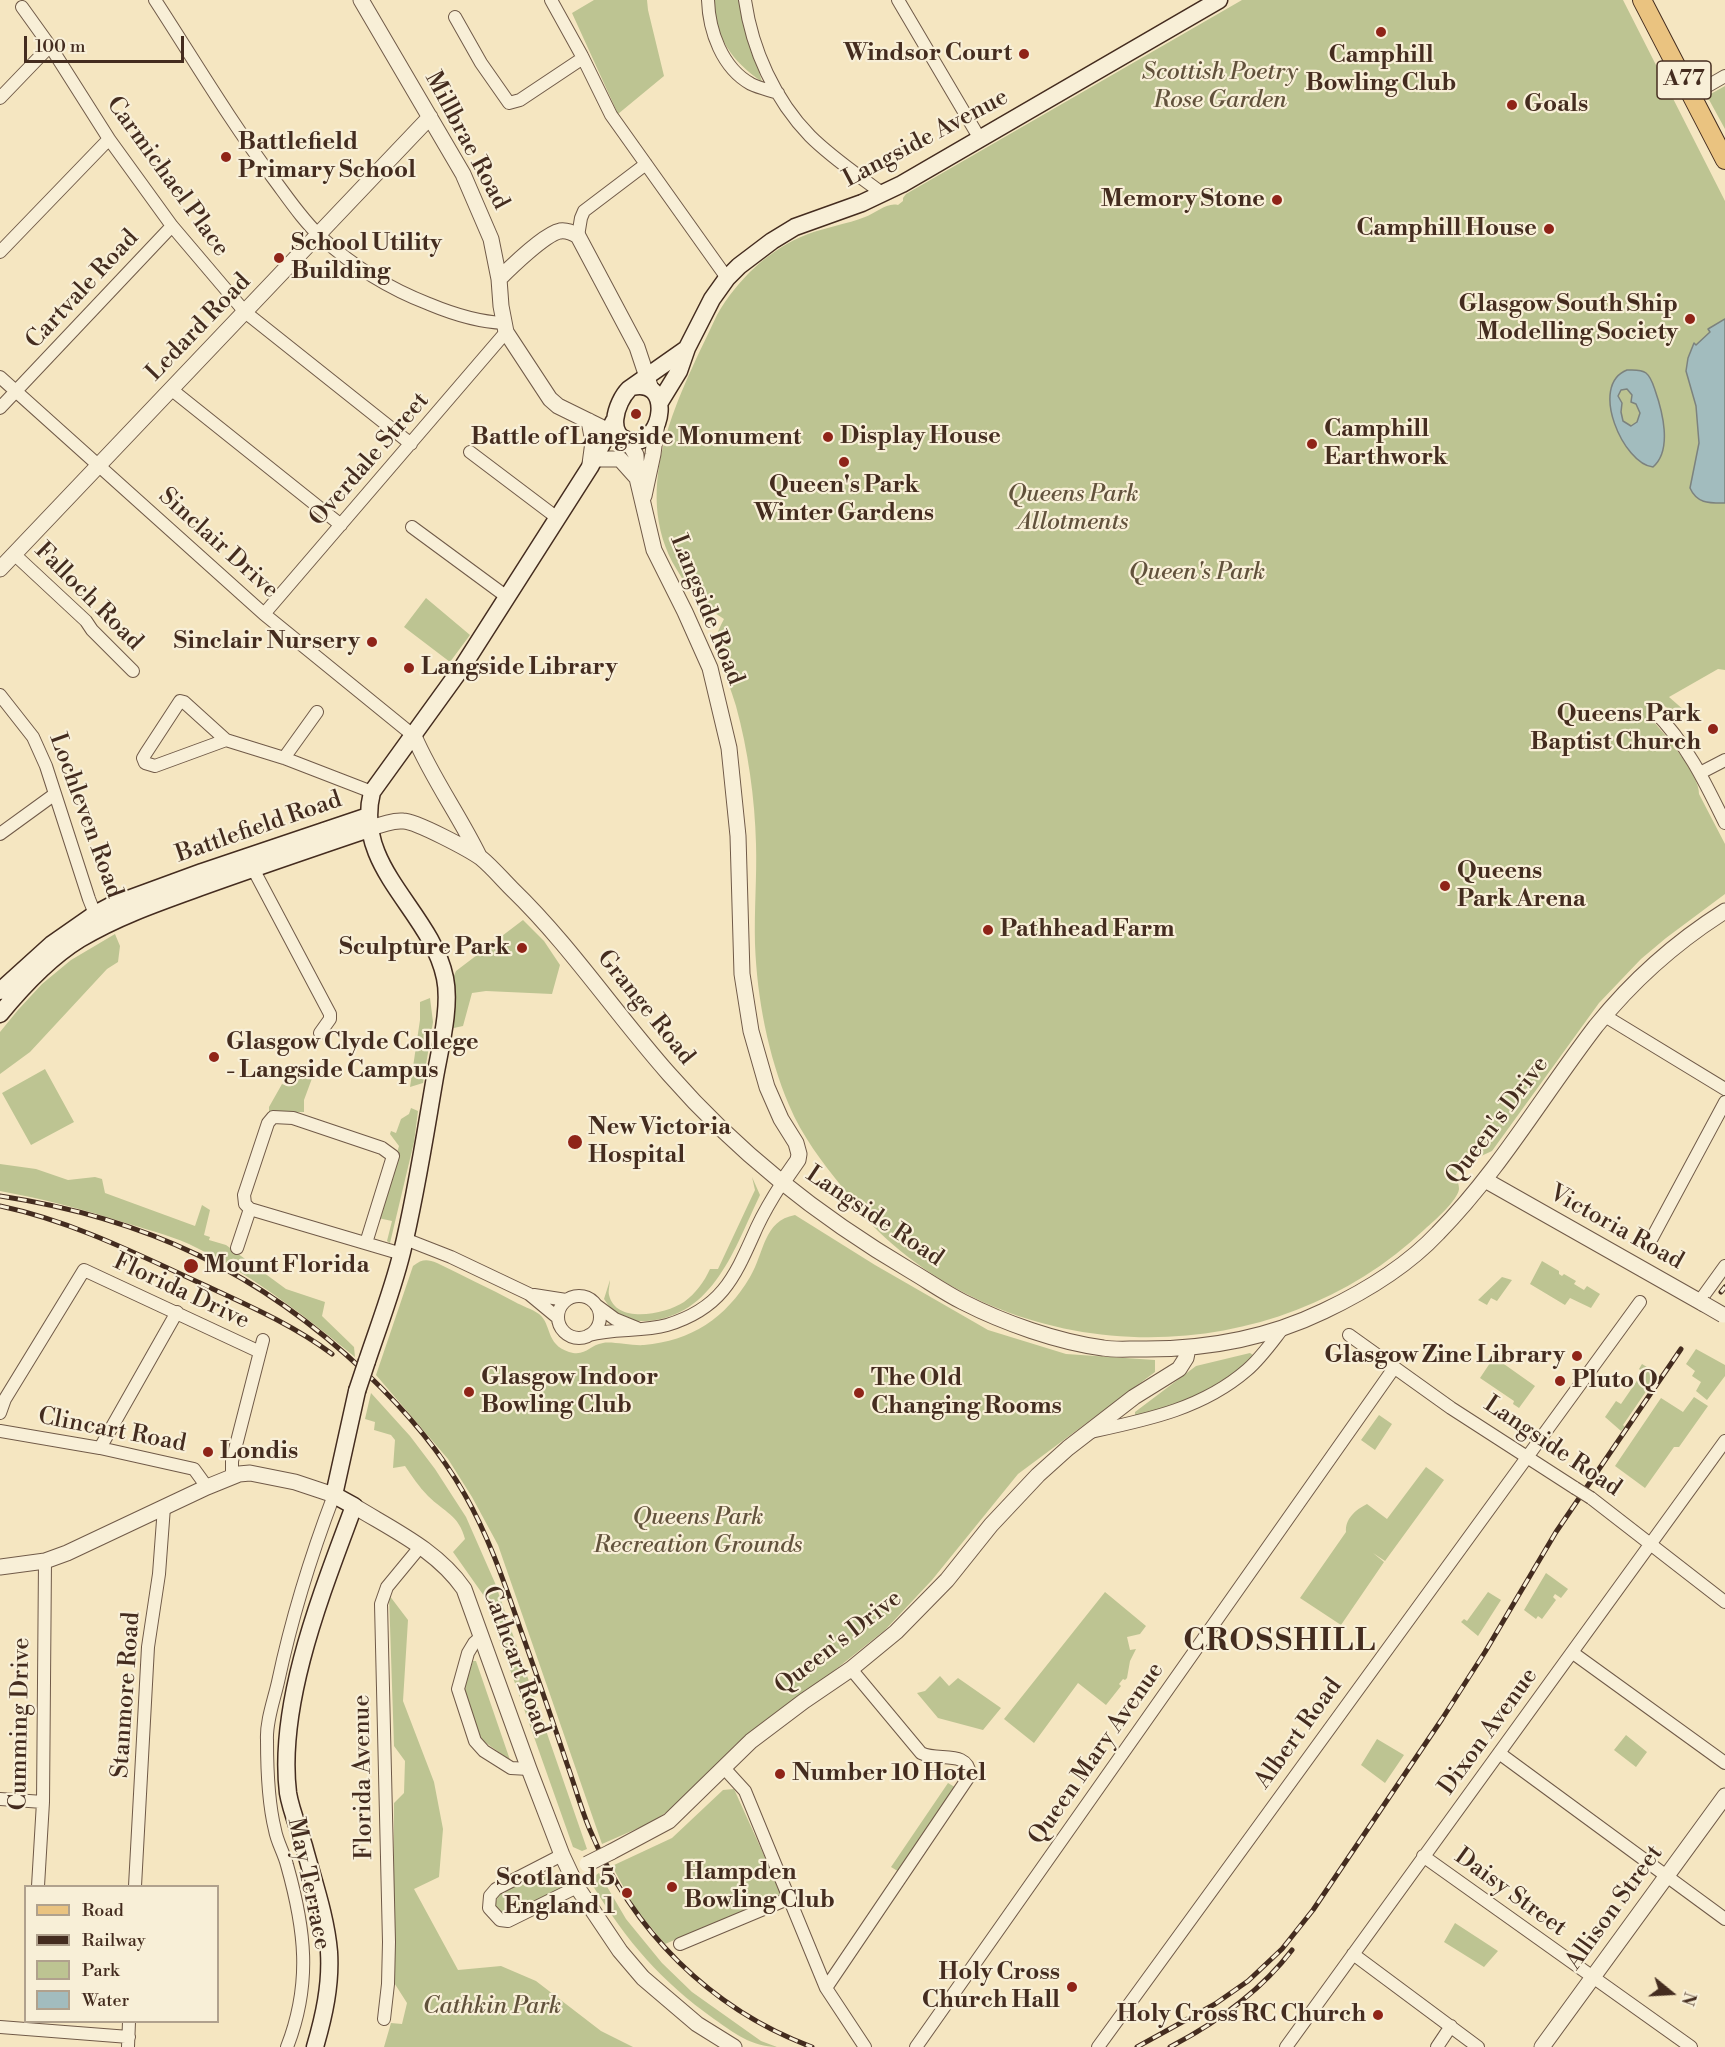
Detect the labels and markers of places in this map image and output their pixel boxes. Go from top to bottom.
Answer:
marker: Camphill Bowling Club [1374,25,1388,39]
place label: Windsor Court [844,40,1012,68]
place label: Camphill Bowling Club [1306,42,1456,98]
marker: Windsor Court [1017,47,1031,61]
place label: Goals [1524,91,1588,119]
marker: Goals [1505,98,1519,112]
place label: Battlefield Primary School [238,129,416,185]
marker: Battlefield Primary School [219,150,233,164]
place label: Memory Stone [1101,186,1265,214]
marker: Memory Stone [1270,193,1284,207]
place label: Camphill House [1356,215,1537,243]
marker: Camphill House [1542,222,1556,236]
place label: School Utility Building [291,230,442,286]
marker: School Utility Building [272,251,286,265]
place label: Glasgow South Ship Modelling Society [1458,291,1678,347]
marker: Glasgow South Ship Modelling Society [1683,312,1697,326]
marker: Battle of Langside Monument [629,407,643,421]
place label: Camphill Earthwork [1324,416,1448,472]
place label: Display House [840,423,1001,451]
place label: Battle of Langside Monument [471,424,801,452]
marker: Display House [821,430,835,444]
marker: Camphill Earthwork [1305,437,1319,451]
marker: Queen's Park Winter Gardens [837,455,851,469]
place label: Queen's Park Winter Gardens [754,472,934,528]
place label: Sinclair Nursery [174,628,360,656]
marker: Sinclair Nursery [365,635,379,649]
place label: Langside Library [421,654,617,682]
marker: Langside Library [402,661,416,675]
place label: Queens Park Baptist Church [1530,701,1701,757]
marker: Queens Park Baptist Church [1706,722,1720,736]
place label: Queens Park Arena [1457,858,1586,914]
marker: Queens Park Arena [1438,879,1452,893]
place label: Pathhead Farm [1000,916,1175,944]
marker: Pathhead Farm [981,923,995,937]
place label: Sculpture Park [339,934,510,962]
marker: Sculpture Park [515,941,529,955]
place label: Glasgow Clyde College - Langside Campus [226,1029,479,1085]
marker: Glasgow Clyde College - Langside Campus [207,1050,221,1064]
place label: New Victoria Hospital [588,1114,731,1170]
marker: New Victoria Hospital [566,1133,584,1151]
place label: Mount Florida [204,1252,369,1280]
marker: Mount Florida [182,1257,200,1275]
place label: Glasgow Zine Library [1324,1342,1565,1370]
marker: Glasgow Zine Library [1570,1349,1584,1363]
place label: Glasgow Indoor Bowling Club [481,1364,658,1420]
place label: The Old Changing Rooms [871,1365,1062,1421]
place label: Pluto Q [1572,1367,1658,1395]
marker: Pluto Q [1553,1374,1567,1388]
marker: Glasgow Indoor Bowling Club [462,1385,476,1399]
marker: The Old Changing Rooms [852,1386,866,1400]
place label: Londis [220,1438,298,1466]
marker: Londis [201,1445,215,1459]
place label: Number 10 Hotel [792,1760,986,1788]
marker: Number 10 Hotel [773,1767,787,1781]
place label: Hampden Bowling Club [684,1859,835,1915]
place label: Scotland 5 England 1 [496,1865,615,1921]
marker: Hampden Bowling Club [665,1880,679,1894]
marker: Scotland 5 England 1 [620,1886,634,1900]
place label: Holy Cross Church Hall [922,1959,1060,2015]
marker: Holy Cross Church Hall [1065,1980,1079,1994]
place label: Holy Cross RC Church [1117,2001,1366,2029]
marker: Holy Cross RC Church [1371,2008,1385,2022]

